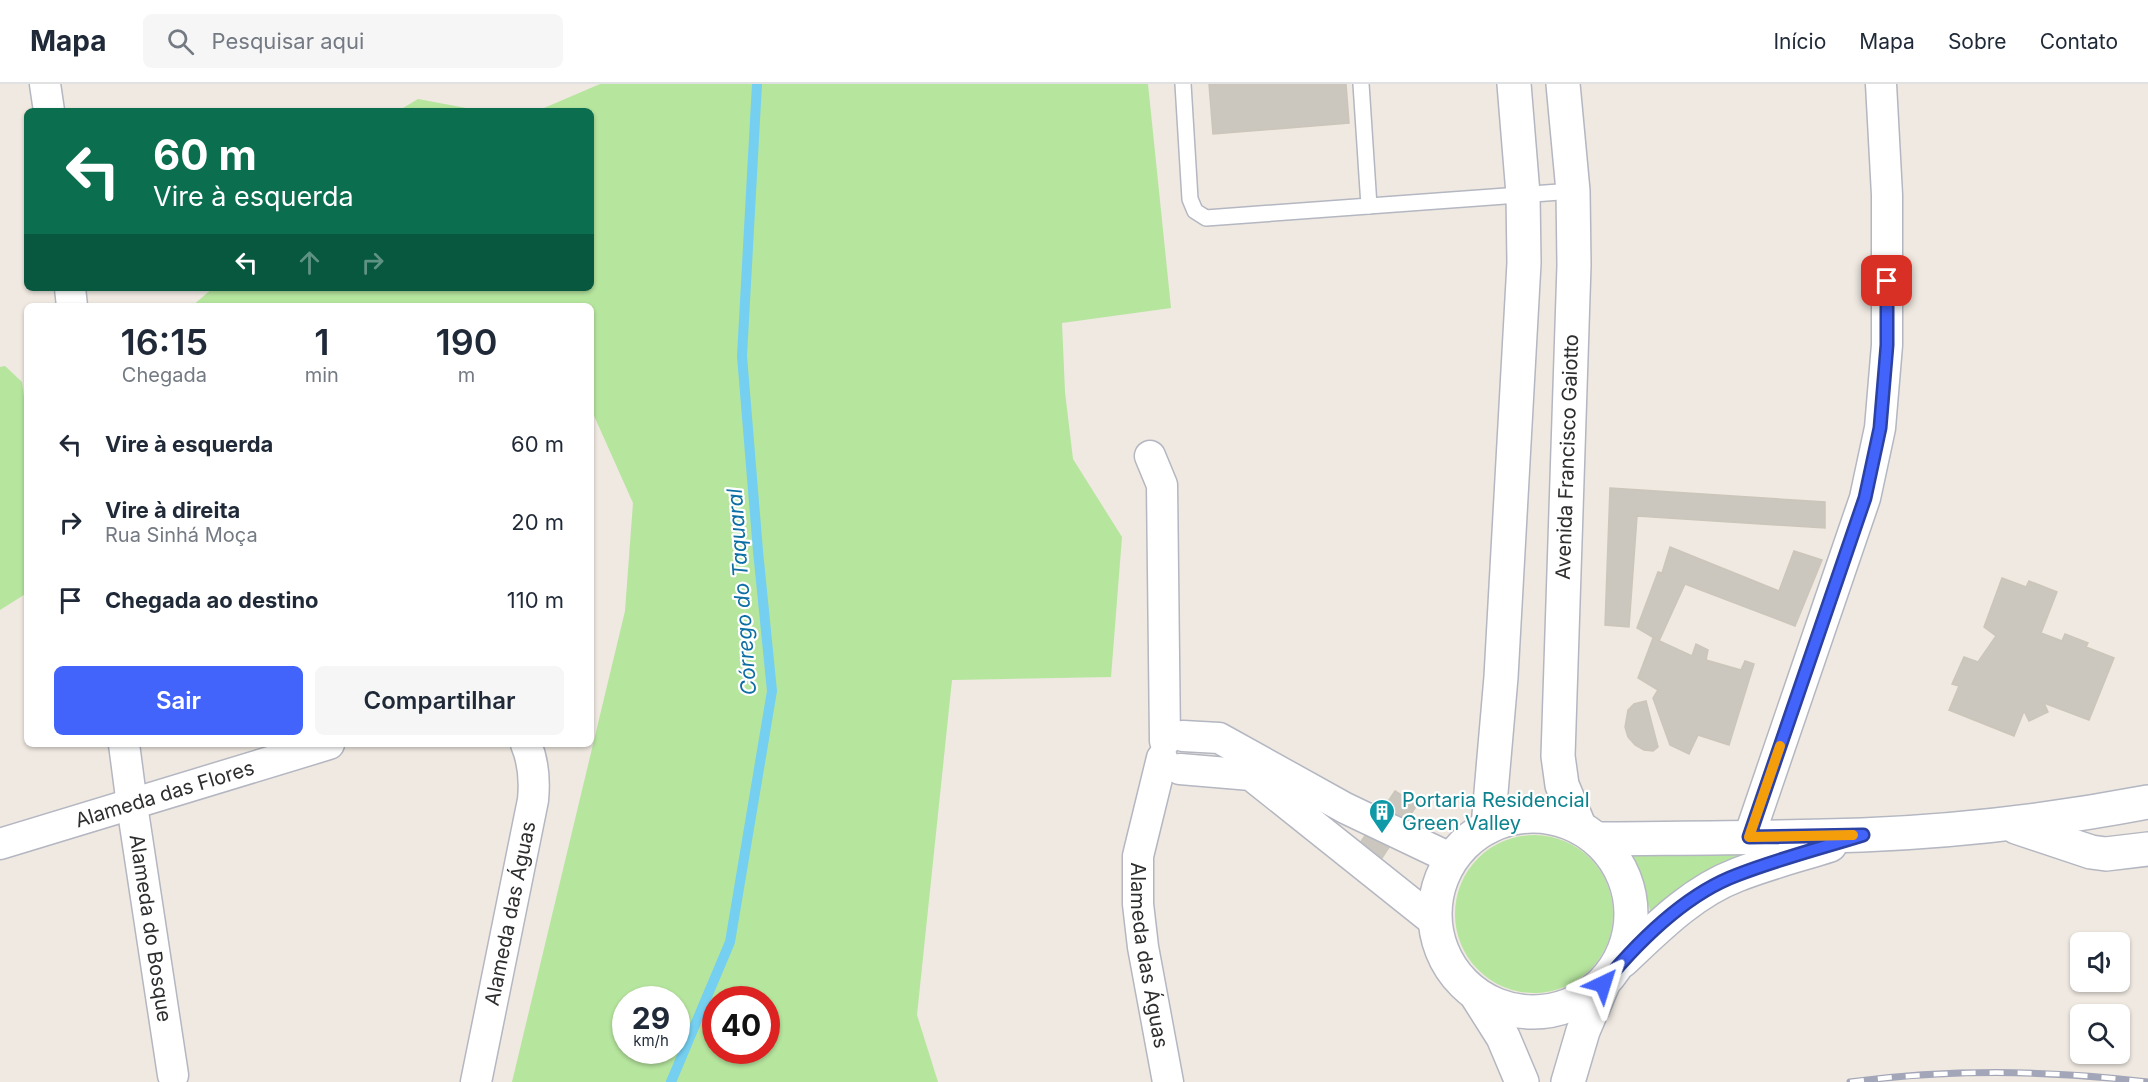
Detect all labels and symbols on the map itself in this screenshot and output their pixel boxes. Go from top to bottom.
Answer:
pin [1861,255,1912,306]
street label: Avenida Francisco Gaiotto [1551,334,1583,580]
water label: Córrego do Taquaral [722,487,761,696]
street label: Alameda das Flores [72,755,257,833]
place label: Portaria Residencial Green Valley [1402,788,1590,835]
building icon: Portaria Residencial Green Valley [1367,797,1397,835]
street label: Alameda das Águas [480,819,540,1008]
street label: Alameda do Bosque [125,833,177,1024]
street label: Alameda das Águas [1126,862,1173,1050]
position arrow [1571,952,1635,1016]
speed limit sign: 40 [702,986,780,1064]

